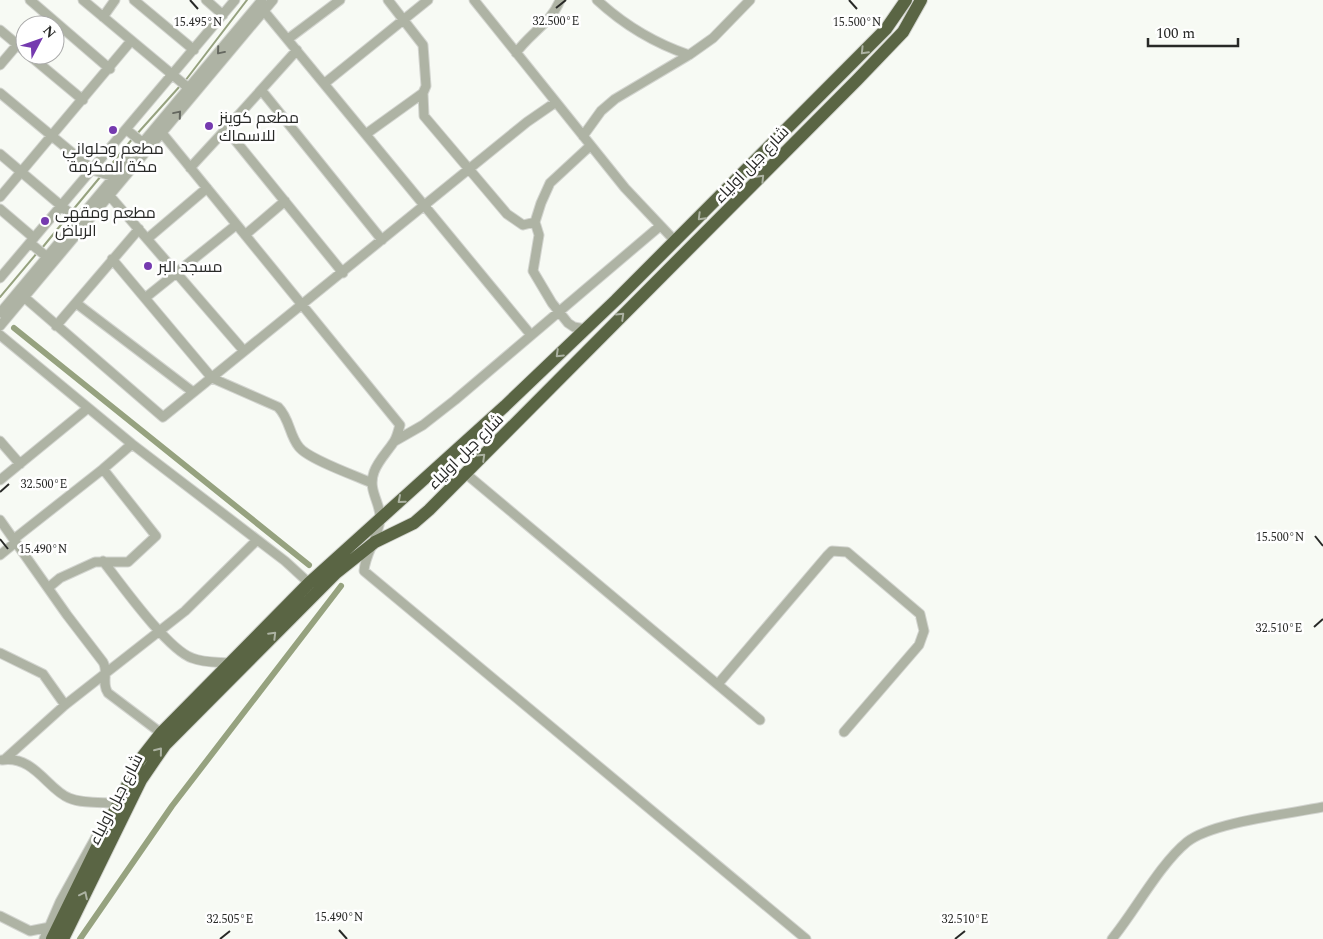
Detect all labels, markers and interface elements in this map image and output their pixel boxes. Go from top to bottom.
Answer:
text: 32.500°E [533,12,579,31]
text: 15.495°N [174,13,222,32]
text: 15.500°N [833,13,881,32]
north arrow [15,15,65,65]
scale bar [1148,15,1238,47]
text: N [38,21,61,43]
text: 100 m [1156,22,1195,45]
one-way arrow [217,45,225,54]
one-way arrow [861,45,870,54]
place label: مطعم كوينز للاسماك [218,106,299,148]
one-way arrow [172,111,181,120]
marker: مطعم كوينز للاسماك [203,120,215,132]
street label: شارع جبل اولياء [709,121,795,209]
marker: مطعم وحلواني مكة المكرمة [107,124,119,136]
place label: مطعم وحلواني مكة المكرمة [62,137,164,179]
one-way arrow [756,174,765,183]
place label: مطعم ومقهى الرباض [55,201,156,243]
one-way arrow [698,211,707,220]
marker: مطعم ومقهى الرباض [39,215,51,227]
place label: مسجد البر [157,255,222,279]
marker: مسجد البر [142,260,154,272]
one-way arrow [615,313,624,322]
one-way arrow [556,348,565,357]
street label: شارع جبل اولياء [422,408,509,495]
one-way arrow [476,453,485,462]
text: 32.500°E [21,475,67,494]
one-way arrow [398,494,407,503]
text: 15.500°N [1256,528,1304,547]
text: 15.490°N [19,540,67,559]
text: 32.510°E [1256,619,1302,638]
one-way arrow [267,632,276,641]
one-way arrow [154,748,163,757]
street label: شارع جبل اولياء [83,750,149,849]
one-way arrow [78,891,89,900]
text: 15.490°N [315,908,363,927]
text: 32.505°E [207,910,253,929]
text: 32.510°E [942,910,988,929]

